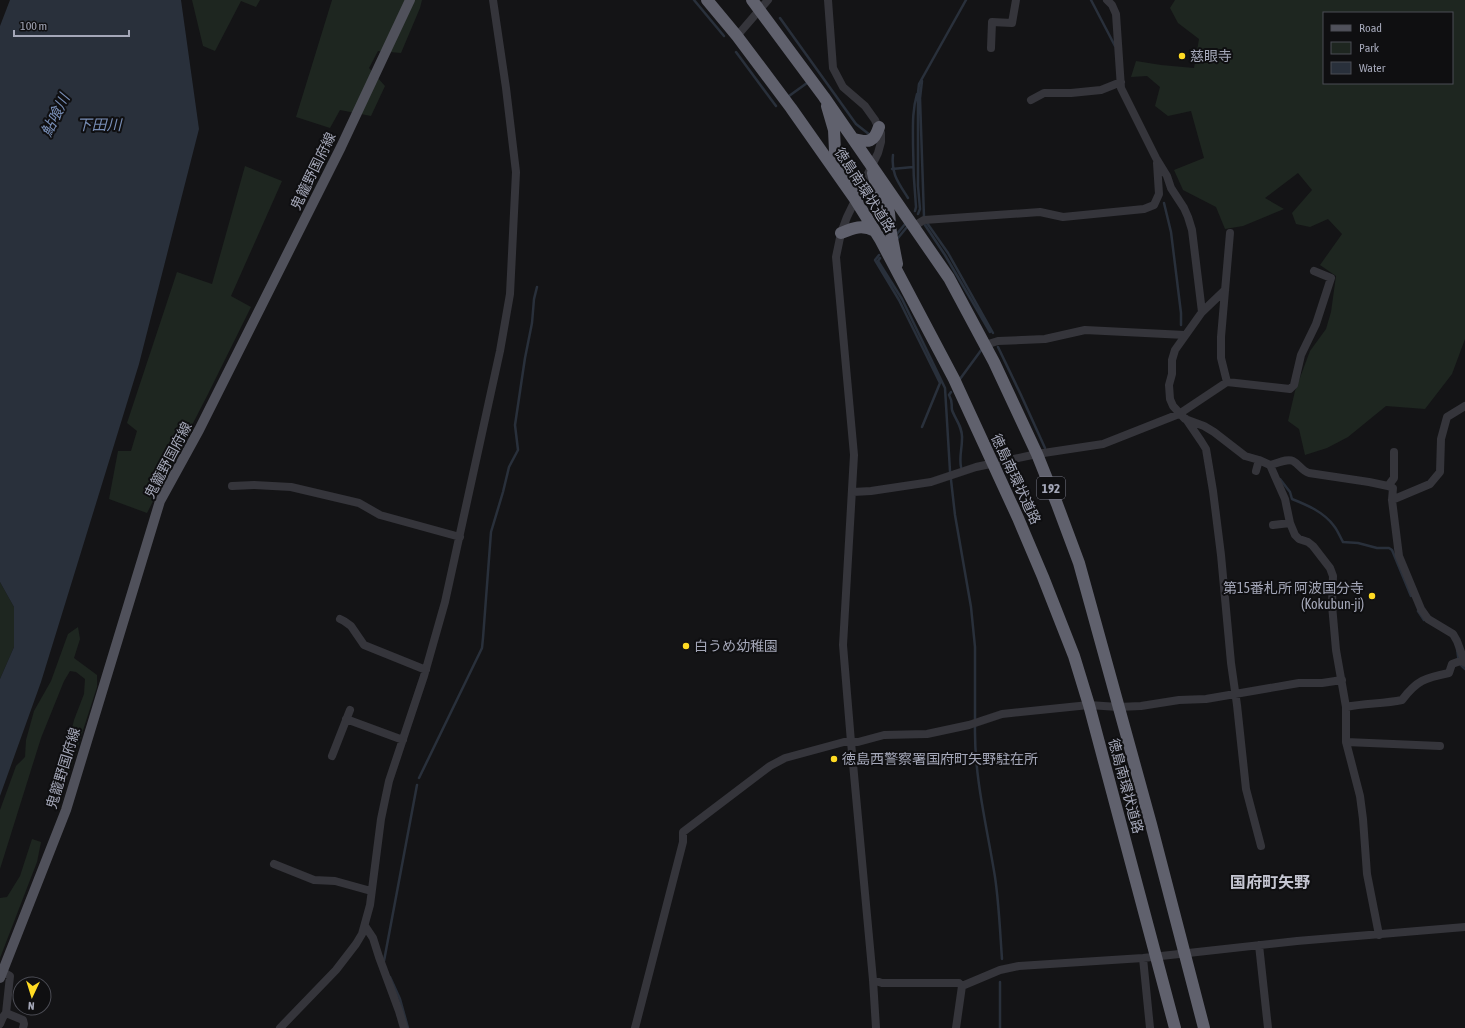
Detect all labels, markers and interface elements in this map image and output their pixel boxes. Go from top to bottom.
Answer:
scale bar [14,12,129,38]
legend [1323,12,1453,84]
text: 100 m [20,19,47,33]
text: Road [1359,21,1382,35]
text: Park [1359,41,1380,55]
place label: 慈眼寺 [1190,48,1232,64]
marker: 慈眼寺 [1177,51,1187,61]
text: Water [1359,61,1386,75]
water label: 鮎喰川 [37,89,73,139]
water label: 下田川 [76,116,123,133]
street label: 鬼籠野国府線 [287,130,339,212]
street label: 徳島南環状道路 [832,145,898,235]
street label: 鬼籠野国府線 [141,419,195,501]
street label: 徳島南環状道路 [988,431,1044,527]
road number: 192 [1037,477,1065,499]
place label: 第15番札所 阿波国分寺 (Kokubun-ji) [1223,580,1364,612]
marker: 第15番札所 阿波国分寺 (Kokubun-ji) [1367,591,1377,601]
place label: 白うめ幼稚園 [694,638,778,654]
marker: 白うめ幼稚園 [681,641,691,651]
street label: 鬼籠野国府線 [43,725,83,811]
street label: 徳島南環状道路 [1106,737,1146,835]
place label: 徳島西警察署国府町矢野駐在所 [842,751,1038,767]
marker: 徳島西警察署国府町矢野駐在所 [829,754,839,764]
district label: 国府町矢野 [1230,873,1310,891]
north arrow [12,976,52,1016]
text: N [28,1000,35,1012]

